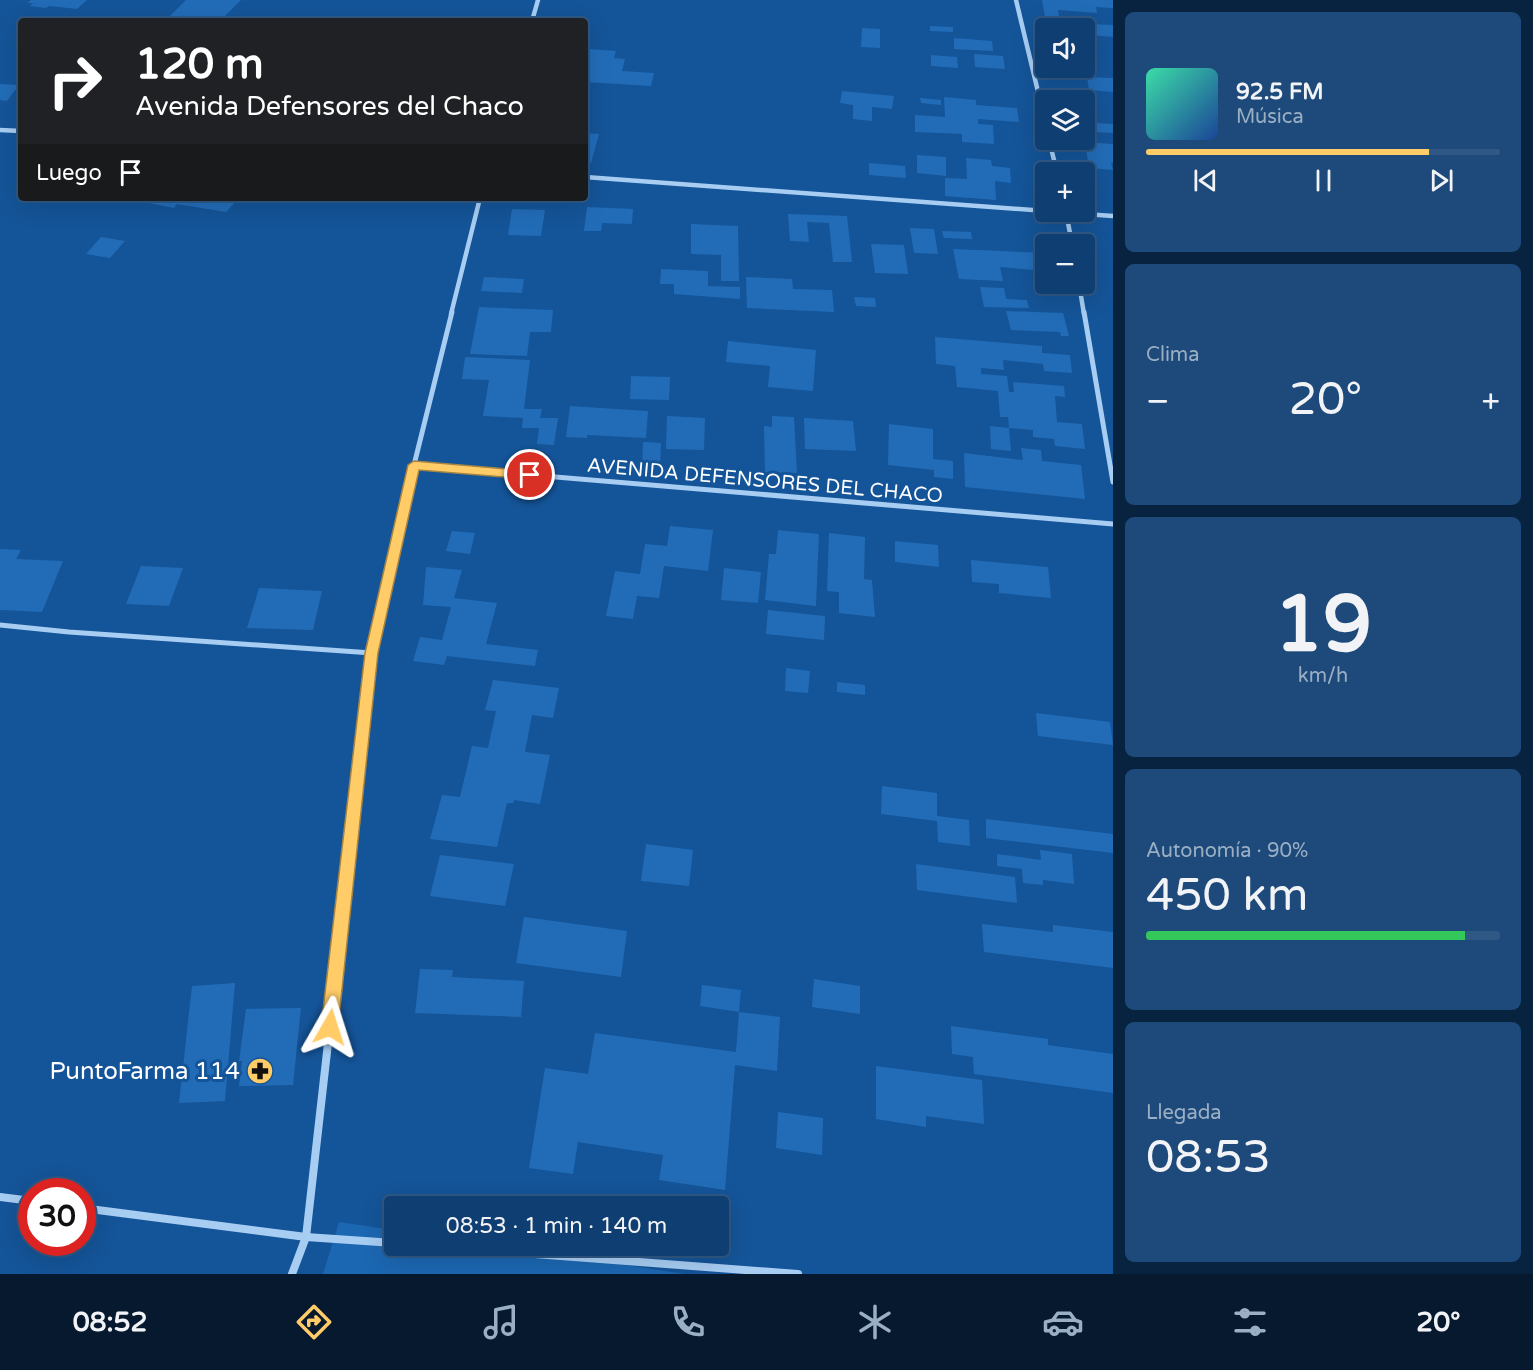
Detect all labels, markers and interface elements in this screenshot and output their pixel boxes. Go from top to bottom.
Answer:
map controls [1035,18,1095,294]
button: sound [1035,18,1095,78]
text: 120 m [135,39,264,90]
icon: right [36,42,114,120]
text: 92.5 FM [1236,79,1324,105]
text: Avenida Defensores del Chaco [135,90,524,123]
button: layers [1035,90,1095,150]
text: Música [1236,105,1304,129]
icon: arrive [114,156,147,189]
text: Luego [36,160,102,186]
button: + [1035,162,1095,222]
icon: previous [1189,164,1222,197]
icon: pause [1307,164,1340,197]
icon: next [1425,164,1458,197]
button: − [1035,234,1095,294]
text: Clima [1146,343,1199,367]
text: 20° [1289,373,1362,427]
text: − [1146,382,1170,421]
text: + [1481,382,1500,421]
pin [504,449,555,500]
street label: AVENIDA DEFENSORES DEL CHACO [586,453,944,509]
icon: arrive [513,458,546,491]
text: 19 [1274,578,1372,672]
text: km/h [1298,664,1348,688]
text: Autonomía · 90% [1146,839,1308,863]
text: 450 km [1146,869,1308,923]
position arrow [298,995,362,1059]
pharmacy icon: PuntoFarma 114 [245,1056,275,1086]
place label: PuntoFarma 114 [49,1057,240,1086]
text: Llegada [1146,1101,1222,1125]
text: 08:53 [1146,1131,1271,1185]
speed limit sign: 30 [18,1178,96,1256]
text: 08:53 · 1 min · 140 m [446,1213,667,1239]
icon: directions [293,1301,335,1343]
icon: music [480,1301,522,1343]
icon: phone [667,1301,709,1343]
icon: climate [854,1301,896,1343]
icon: car [1042,1301,1084,1343]
icon: filters [1229,1301,1271,1343]
text: 08:52 [73,1306,147,1339]
text: 20° [1416,1306,1460,1339]

